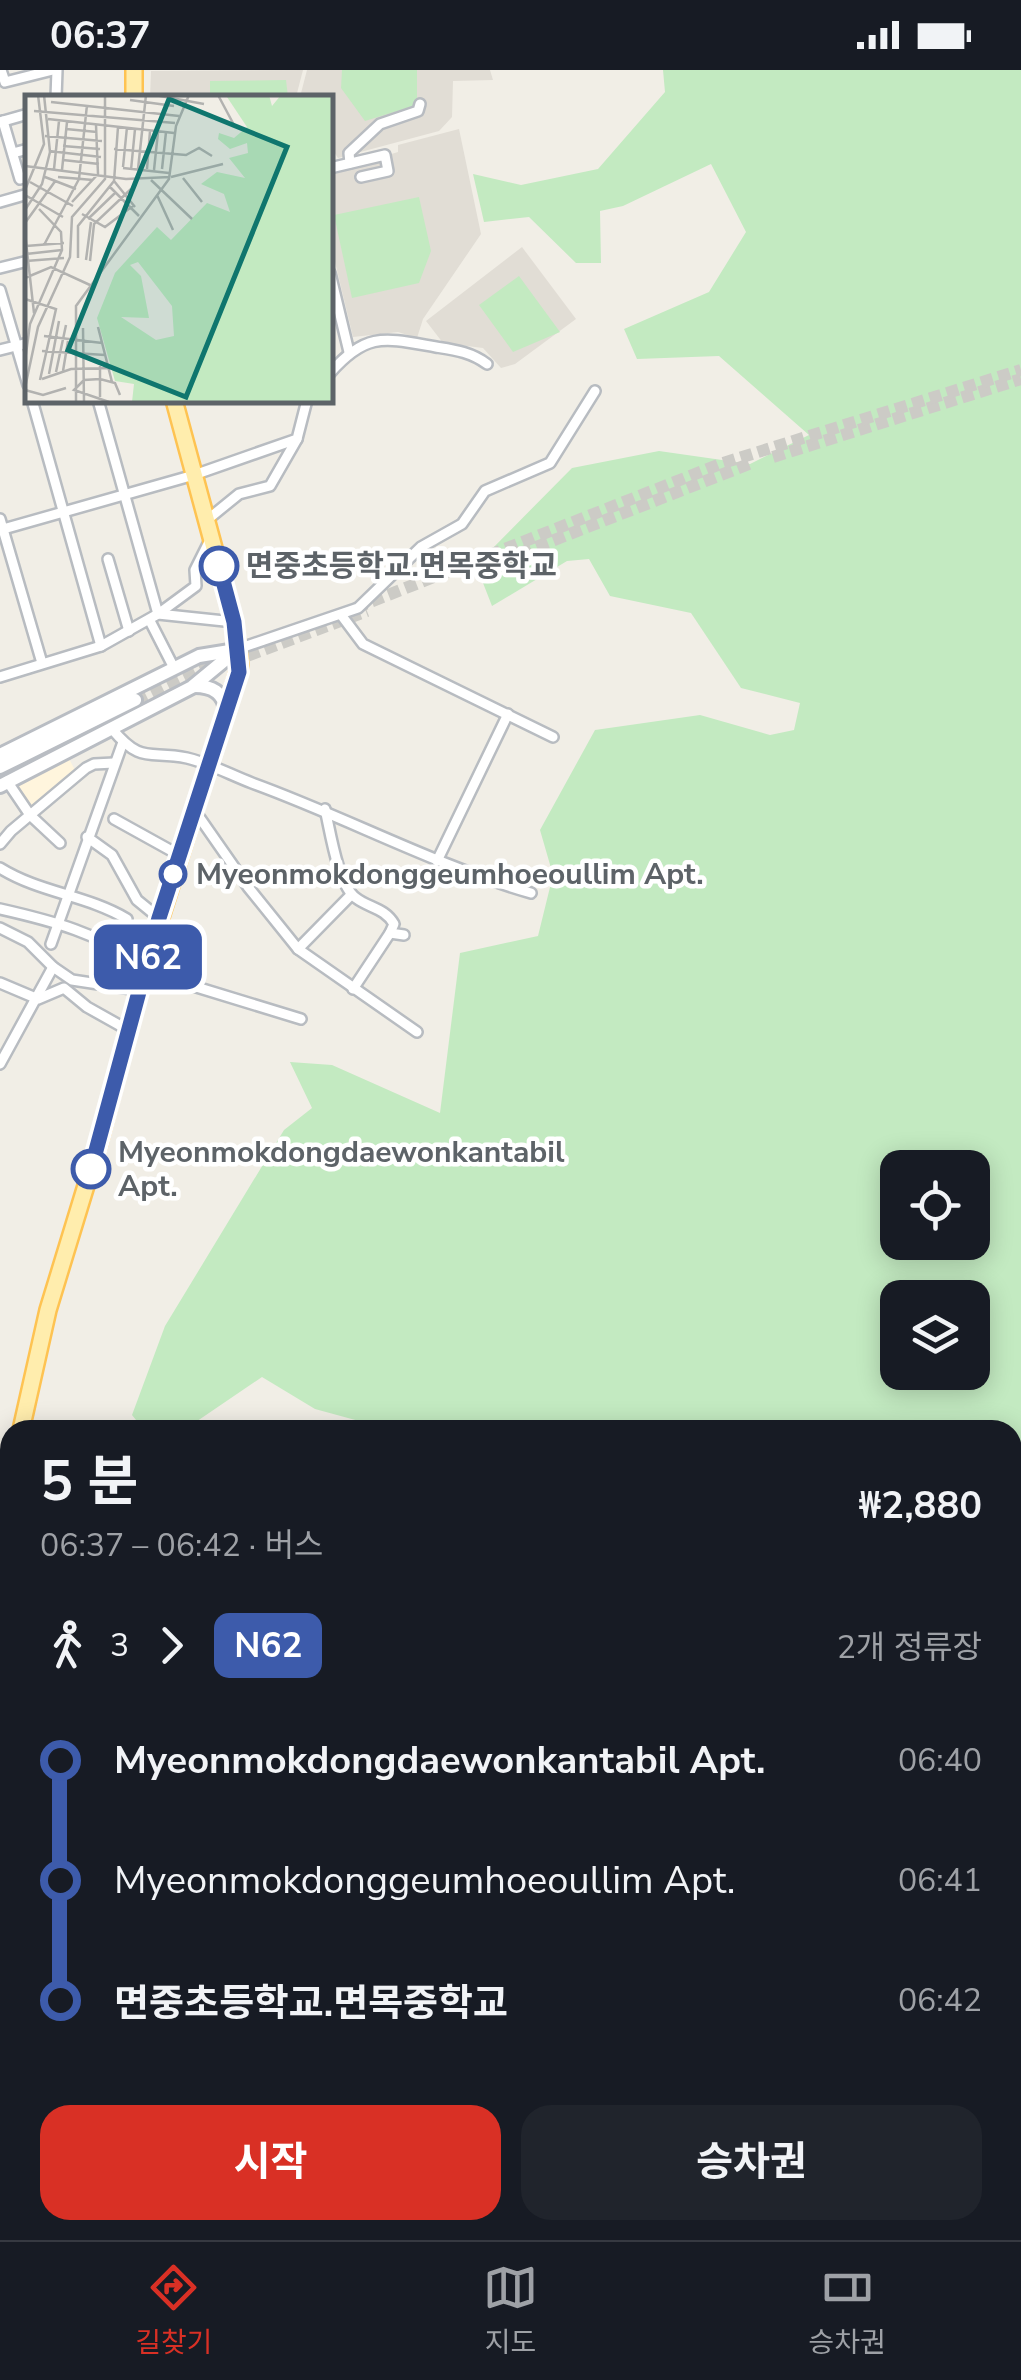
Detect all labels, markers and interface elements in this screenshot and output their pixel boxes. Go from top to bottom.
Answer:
text: 06:37 [50,10,151,61]
inset map [25,95,332,402]
place label: 면중초등학교.면목중학교 [246,546,557,587]
marker: 면중초등학교.면목중학교 [200,547,238,585]
place label: Myeonmokdonggeumhoeoullim Apt. [196,854,704,895]
marker: Myeonmokdonggeumhoeoullim Apt. [160,861,186,887]
line badge: N62 [90,924,206,990]
text: N62 [114,934,182,981]
place label: Myeonmokdongdaewonkantabil Apt. [118,1132,565,1207]
marker: Myeonmokdongdaewonkantabil Apt. [72,1150,110,1188]
map controls [880,1150,990,1390]
button: locate [880,1150,990,1260]
button: layers [880,1280,990,1390]
text: 5 분 [40,1444,138,1519]
text: ₩2,880 [859,1480,982,1531]
text: 06:37 – 06:42 · 버스 [40,1524,323,1567]
icon: walk [40,1618,95,1673]
icon: forward [144,1618,199,1673]
text: N62 [234,1622,302,1669]
text: 3 [110,1624,129,1667]
text: 2개 정류장 [837,1626,982,1669]
text: Myeonmokdongdaewonkantabil Apt. [114,1735,765,1786]
text: 06:40 [898,1739,982,1782]
text: Myeonmokdonggeumhoeoullim Apt. [114,1855,735,1906]
text: 06:41 [898,1859,982,1902]
text: 면중초등학교.면목중학교 [114,1978,508,2029]
text: 06:42 [898,1979,982,2022]
button: 시작 [40,2105,501,2220]
button: 승차권 [521,2105,982,2220]
tab: 길찾기 [135,2260,213,2362]
tab: 지도 [483,2260,538,2362]
tab: 승차권 [808,2260,886,2362]

